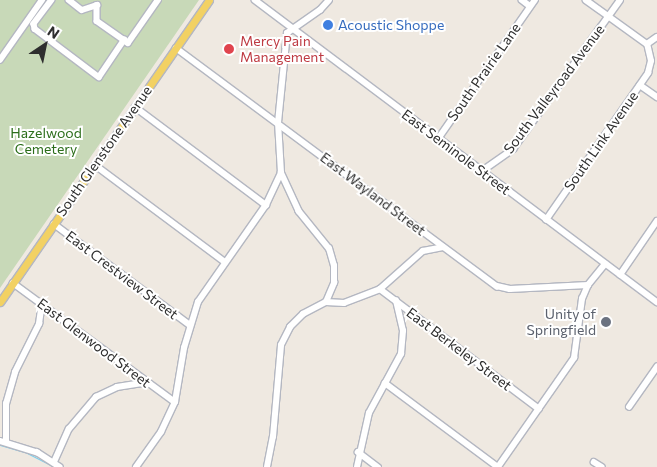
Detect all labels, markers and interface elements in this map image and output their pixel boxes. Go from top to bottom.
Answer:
place label: Acoustic Shoppe [338,17,444,33]
marker: Acoustic Shoppe [322,19,334,31]
north arrow [20,20,70,70]
street label: South Prairie Lane [444,20,524,124]
street label: South Valleyroad Avenue [500,21,608,157]
text: N [45,22,63,42]
place label: Mercy Pain Management [240,33,324,65]
marker: Mercy Pain Management [222,42,236,56]
street label: South Glenstone Avenue [53,83,155,219]
street label: South Link Avenue [560,88,642,194]
street label: East Seminole Street [398,106,514,198]
park label: Hazelwood Cemetery [10,125,82,158]
street label: East Wayland Street [317,149,429,239]
street label: East Crestview Street [63,227,181,323]
street label: East Glenwood Street [34,295,154,391]
street label: East Berkeley Street [403,304,515,394]
place label: Unity of Springfield [527,306,596,338]
marker: Unity of Springfield [600,316,612,328]

